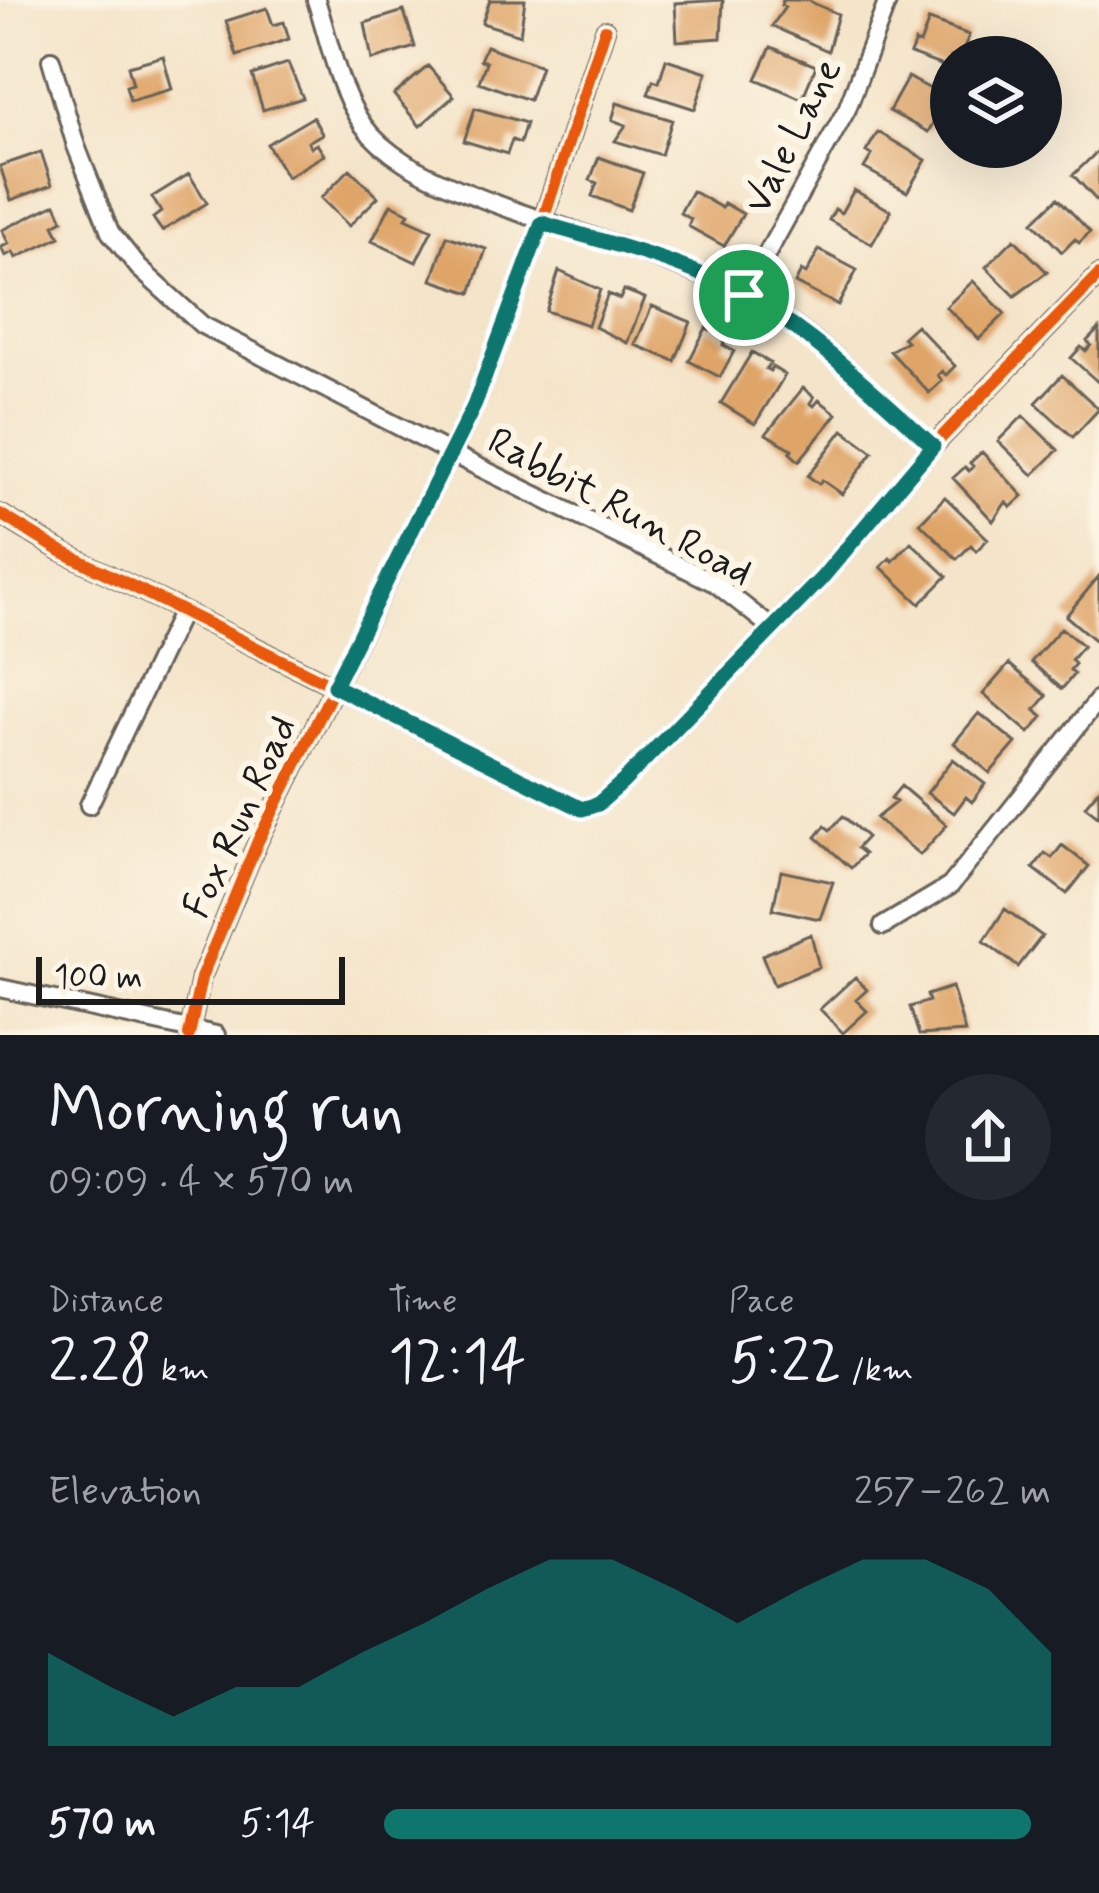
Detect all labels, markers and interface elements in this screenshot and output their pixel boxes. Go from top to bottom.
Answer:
map controls [930,36,1062,168]
button: layers [930,36,1062,168]
street label: Vale Lane [733,50,855,223]
pin [693,244,795,346]
icon: arrive [711,262,777,328]
street label: Rabbit Run Road [478,417,761,599]
street label: Fox Run Road [172,708,310,927]
scale bar [36,951,345,1004]
text: 100 m [54,956,143,1000]
text: Morning run [48,1069,404,1155]
button: share [925,1074,1051,1200]
text: 09:09 · 4 × 570 m [48,1157,354,1208]
text: Distance [48,1280,164,1324]
text: Time [388,1280,457,1324]
text: Pace [729,1280,794,1324]
text: 2.28 [48,1324,152,1403]
text: 12:14 [388,1324,526,1403]
text: 5:22 [729,1324,842,1403]
text: km [152,1349,209,1393]
text: /km [842,1349,913,1393]
text: Elevation [48,1467,202,1518]
text: 257–262 m [854,1467,1051,1518]
text: 570 m [48,1799,156,1850]
text: 5:14 [240,1799,315,1850]

